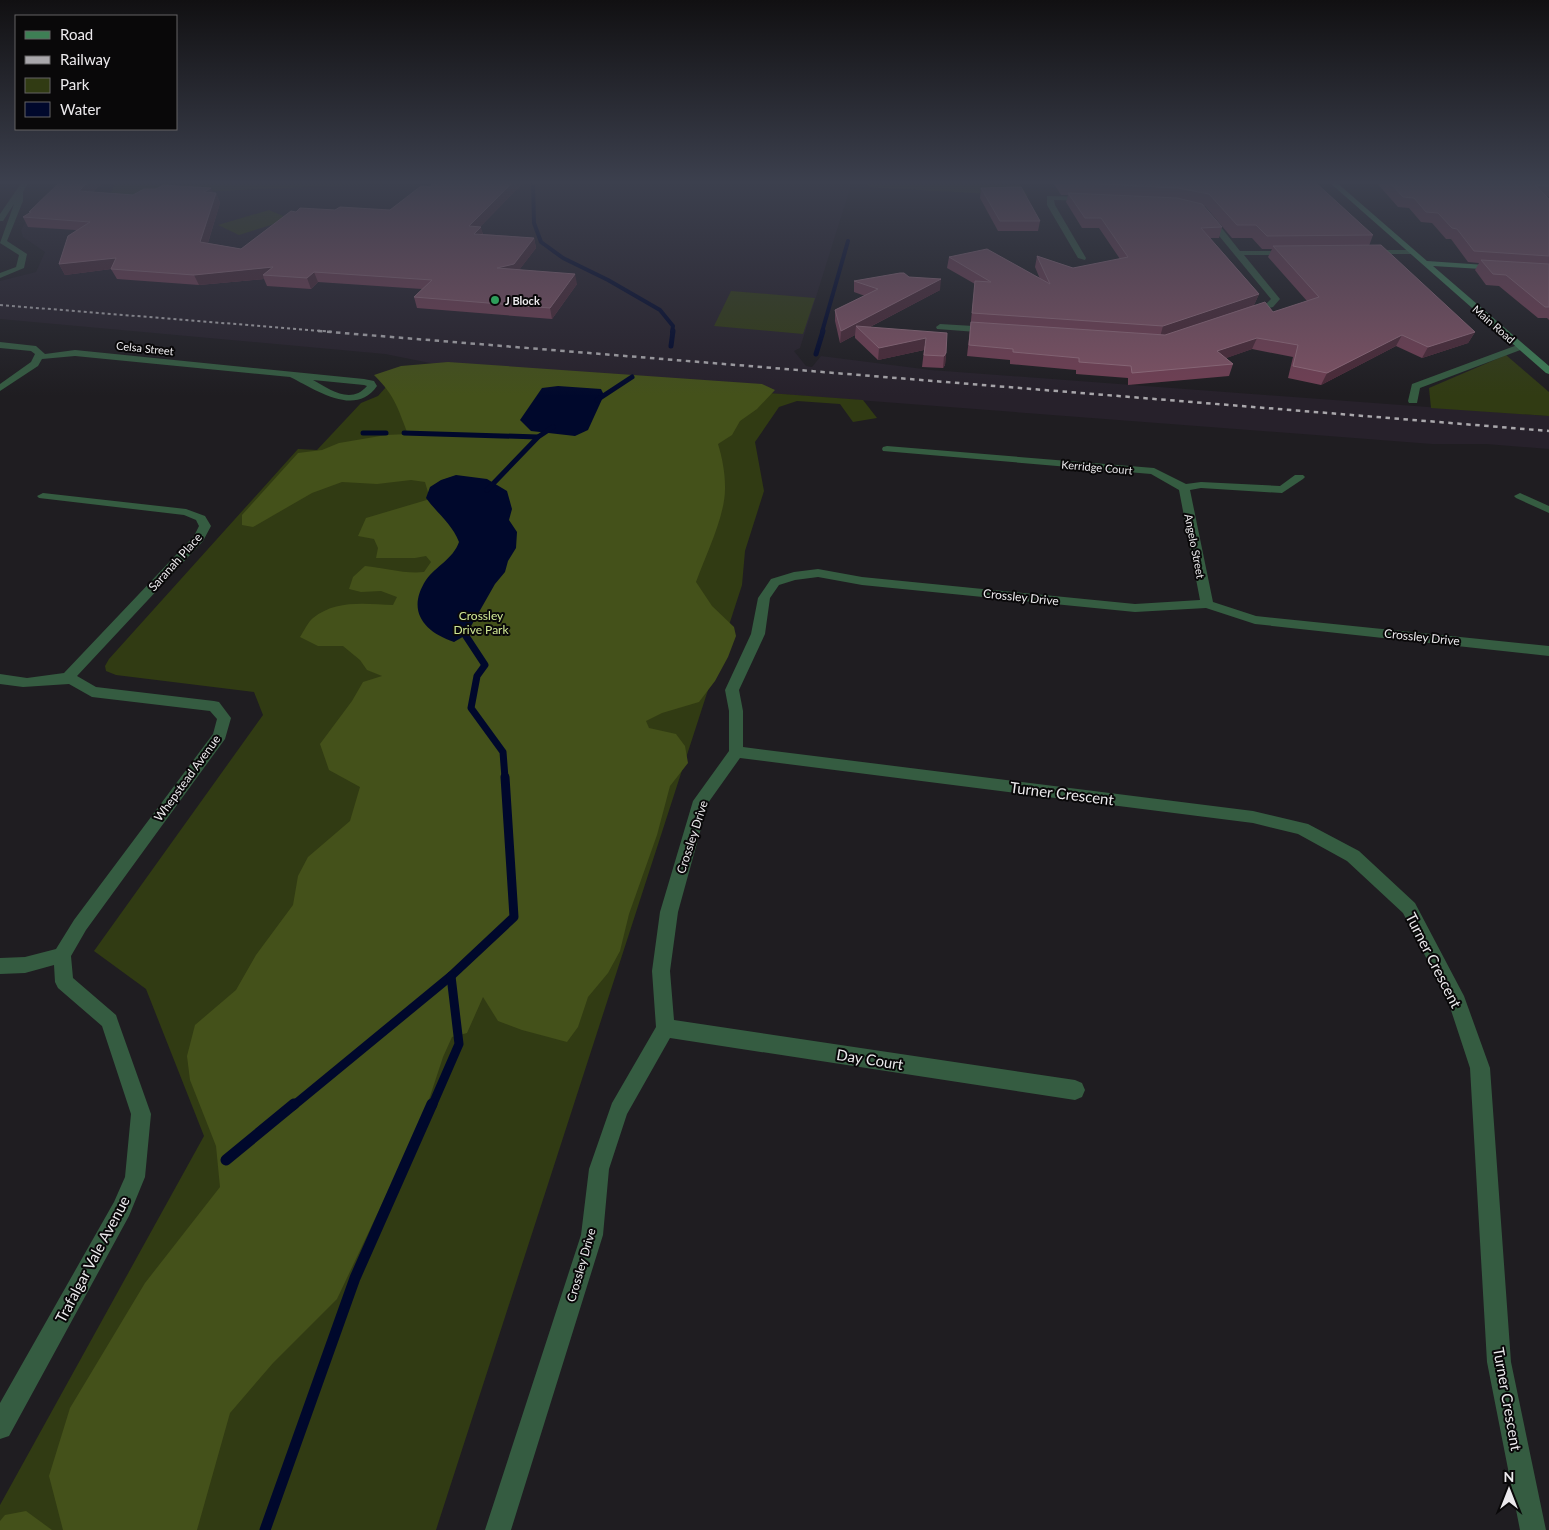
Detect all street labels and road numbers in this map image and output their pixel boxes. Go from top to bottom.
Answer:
street label: Main Road [1470,302,1518,346]
street label: Celsa Street [116,339,174,357]
street label: Kerridge Court [1061,457,1133,477]
street label: Angelo Street [1182,513,1208,579]
street label: Saranah Place [145,530,205,594]
street label: Crossley Drive [982,586,1060,608]
street label: Crossley Drive [1383,626,1461,648]
street label: Whepstead Avenue [151,732,223,824]
street label: Turner Crescent [1009,778,1116,808]
street label: Crossley Drive [673,799,711,875]
street label: Turner Crescent [1402,909,1466,1011]
street label: Day Court [835,1045,905,1073]
street label: Trafalgar Vale Avenue [51,1193,133,1325]
street label: Crossley Drive [563,1226,599,1304]
street label: Turner Crescent [1490,1346,1526,1453]

